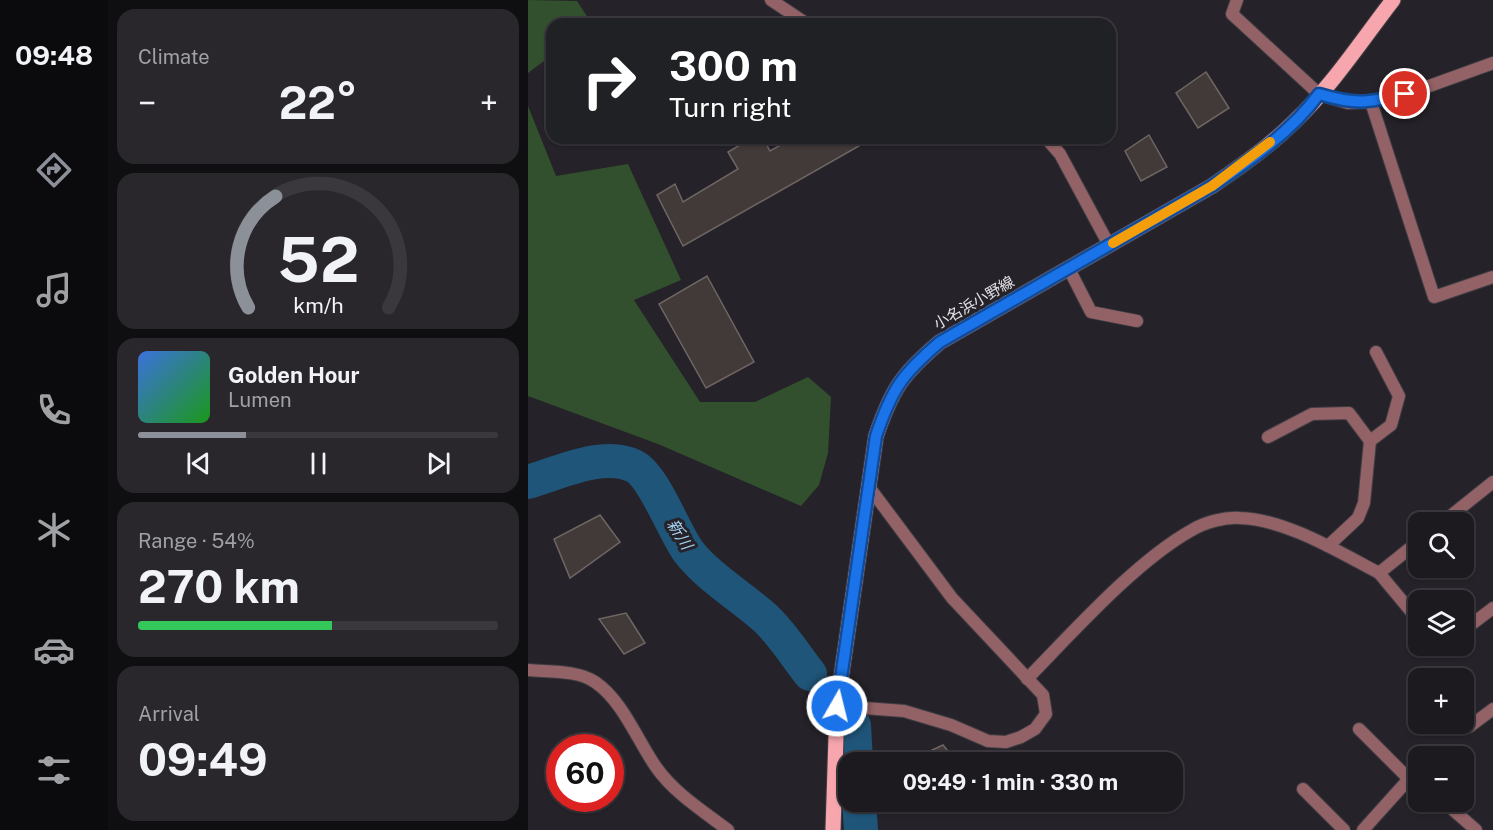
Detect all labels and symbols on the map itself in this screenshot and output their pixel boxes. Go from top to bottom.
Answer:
pin [1379,68,1430,119]
street label: 小名浜小野線 [931,273,1017,332]
water label: 新川 [663,516,697,555]
position arrow [805,674,869,738]
speed limit sign: 60 [546,734,624,812]

